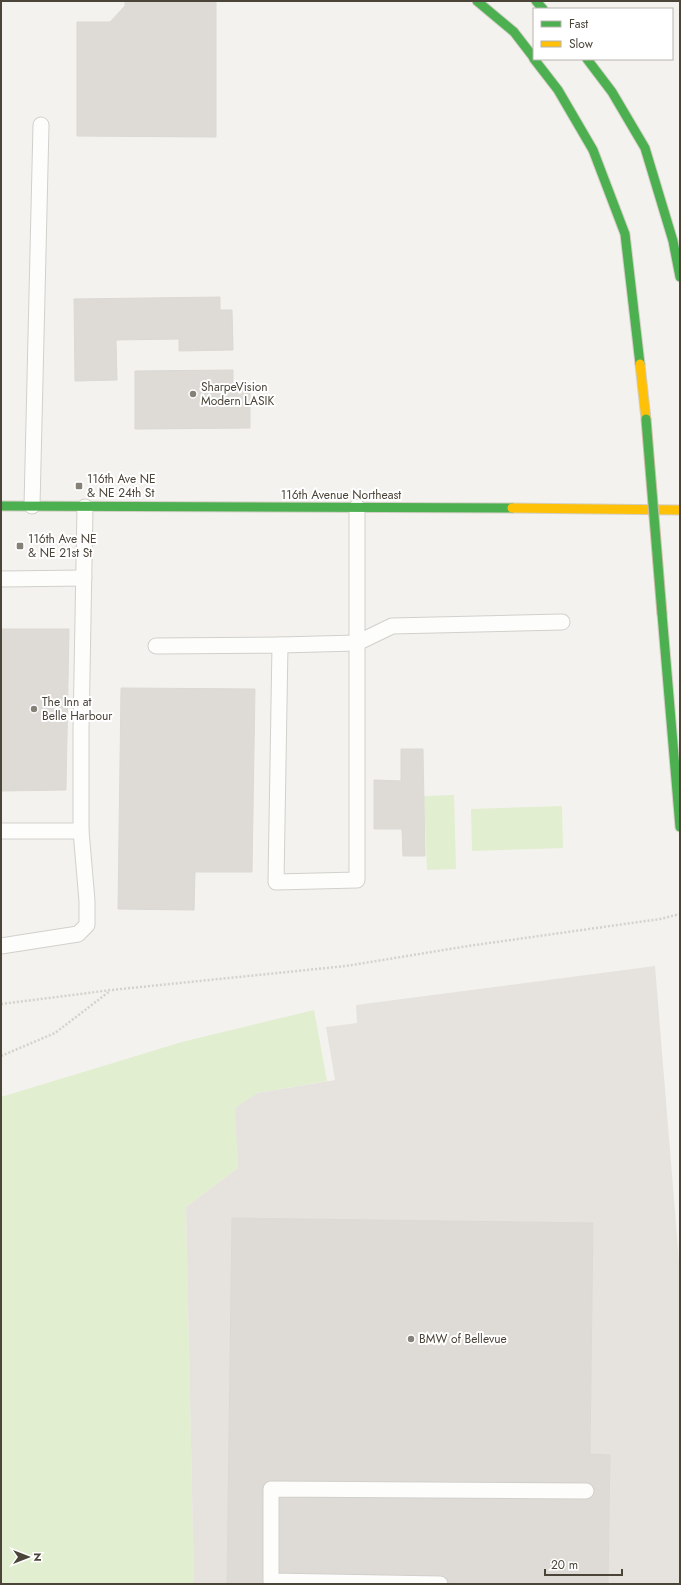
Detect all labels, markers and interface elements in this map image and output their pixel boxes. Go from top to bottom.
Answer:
legend [533,8,673,60]
text: Fast [569,15,588,33]
text: Slow [569,35,594,53]
place label: SharpeVision Modern LASIK [201,378,275,410]
marker: SharpeVision Modern LASIK [188,389,198,399]
place label: 116th Ave NE & NE 24th St [87,470,156,502]
marker: 116th Ave NE & NE 24th St [74,481,84,491]
street label: 116th Avenue Northeast [281,486,401,504]
place label: 116th Ave NE & NE 21st St [28,530,97,562]
marker: 116th Ave NE & NE 21st St [15,541,25,551]
place label: The Inn at Belle Harbour [42,693,113,725]
marker: The Inn at Belle Harbour [29,704,39,714]
place label: BMW of Bellevue [419,1330,507,1348]
marker: BMW of Bellevue [406,1334,416,1344]
north arrow [8,1537,48,1577]
scale bar [545,1551,622,1577]
text: N [30,1553,46,1561]
text: 20 m [551,1556,578,1574]

